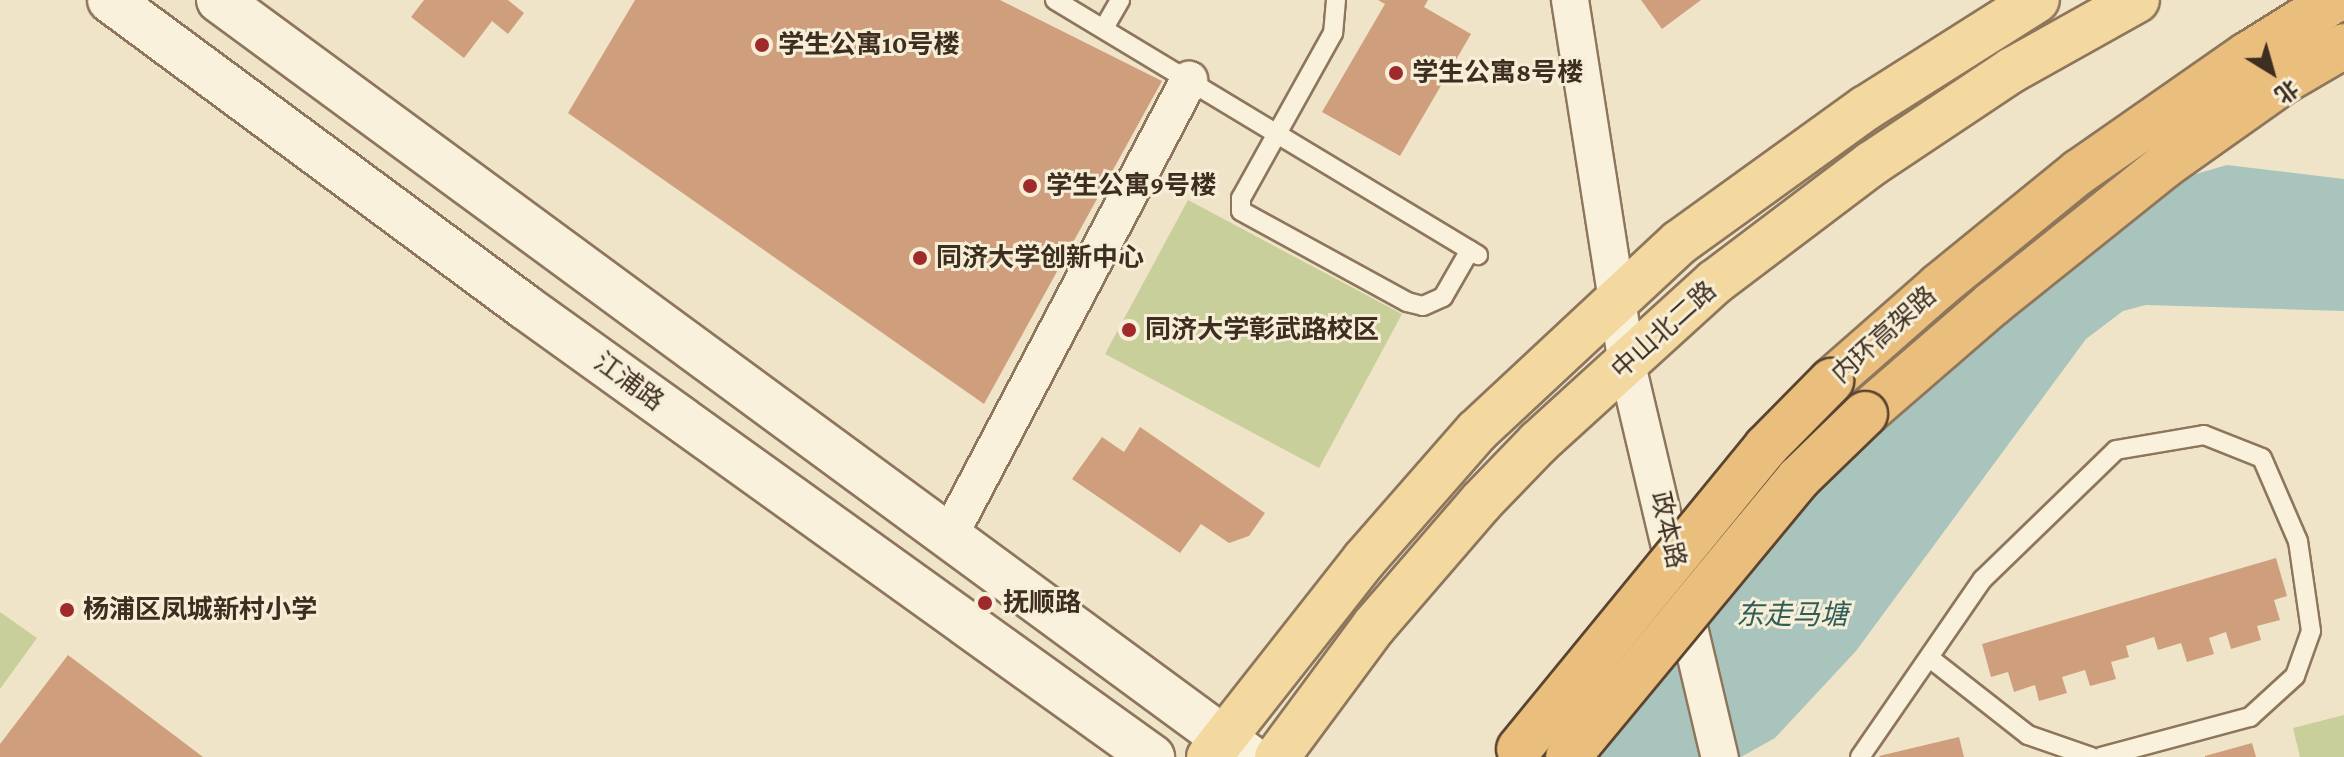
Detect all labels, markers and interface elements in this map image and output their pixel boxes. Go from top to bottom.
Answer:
place label: 学生公寓10号楼 [778,29,960,61]
north arrow [2232,32,2312,112]
marker: 学生公寓10号楼 [753,36,771,54]
place label: 学生公寓8号楼 [1412,57,1583,89]
marker: 学生公寓8号楼 [1387,64,1405,82]
text: 北 [2270,75,2303,108]
place label: 学生公寓9号楼 [1046,170,1216,202]
marker: 学生公寓9号楼 [1021,177,1039,195]
place label: 同济大学创新中心 [936,242,1144,274]
marker: 同济大学创新中心 [911,249,929,267]
street label: 中山北二路 [1605,275,1723,385]
street label: 内环高架路 [1825,280,1943,390]
place label: 同济大学彰武路校区 [1145,314,1379,346]
marker: 同济大学彰武路校区 [1120,321,1138,339]
street label: 江浦路 [588,346,670,418]
street label: 政本路 [1644,488,1692,572]
place label: 抚顺路 [1003,587,1081,619]
marker: 抚顺路 [974,592,996,614]
place label: 杨浦区凤城新村小学 [83,594,317,626]
water label: 东走马塘 [1736,598,1848,632]
marker: 杨浦区凤城新村小学 [58,601,76,619]

